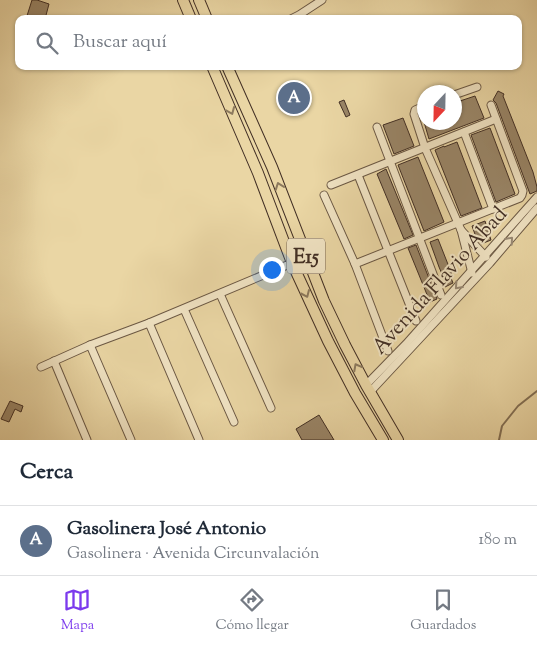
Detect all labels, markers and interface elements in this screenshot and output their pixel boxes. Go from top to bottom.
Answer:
search box [15,15,522,70]
icon: search [33,29,61,57]
text: Buscar aquí [73,29,167,56]
pin: A [278,79,310,117]
north arrow [417,85,462,130]
one-way arrow [225,106,236,115]
one-way arrow [275,182,285,191]
street label: Avenida Flavio Abad [366,201,515,362]
one-way arrow [504,237,513,246]
road number: E15 [287,238,325,274]
your location [259,257,285,283]
one-way arrow [455,280,464,289]
one-way arrow [300,289,311,298]
one-way arrow [353,363,363,372]
text: Cerca [20,458,73,488]
text: Gasolinera José Antonio [67,516,266,543]
text: A [30,529,43,552]
text: 180 m [478,529,517,552]
text: Gasolinera · Avenida Circunvalación [67,543,319,566]
tab: Mapa [61,586,94,636]
tab: Cómo llegar [216,586,289,636]
tab: Guardados [410,586,476,636]

